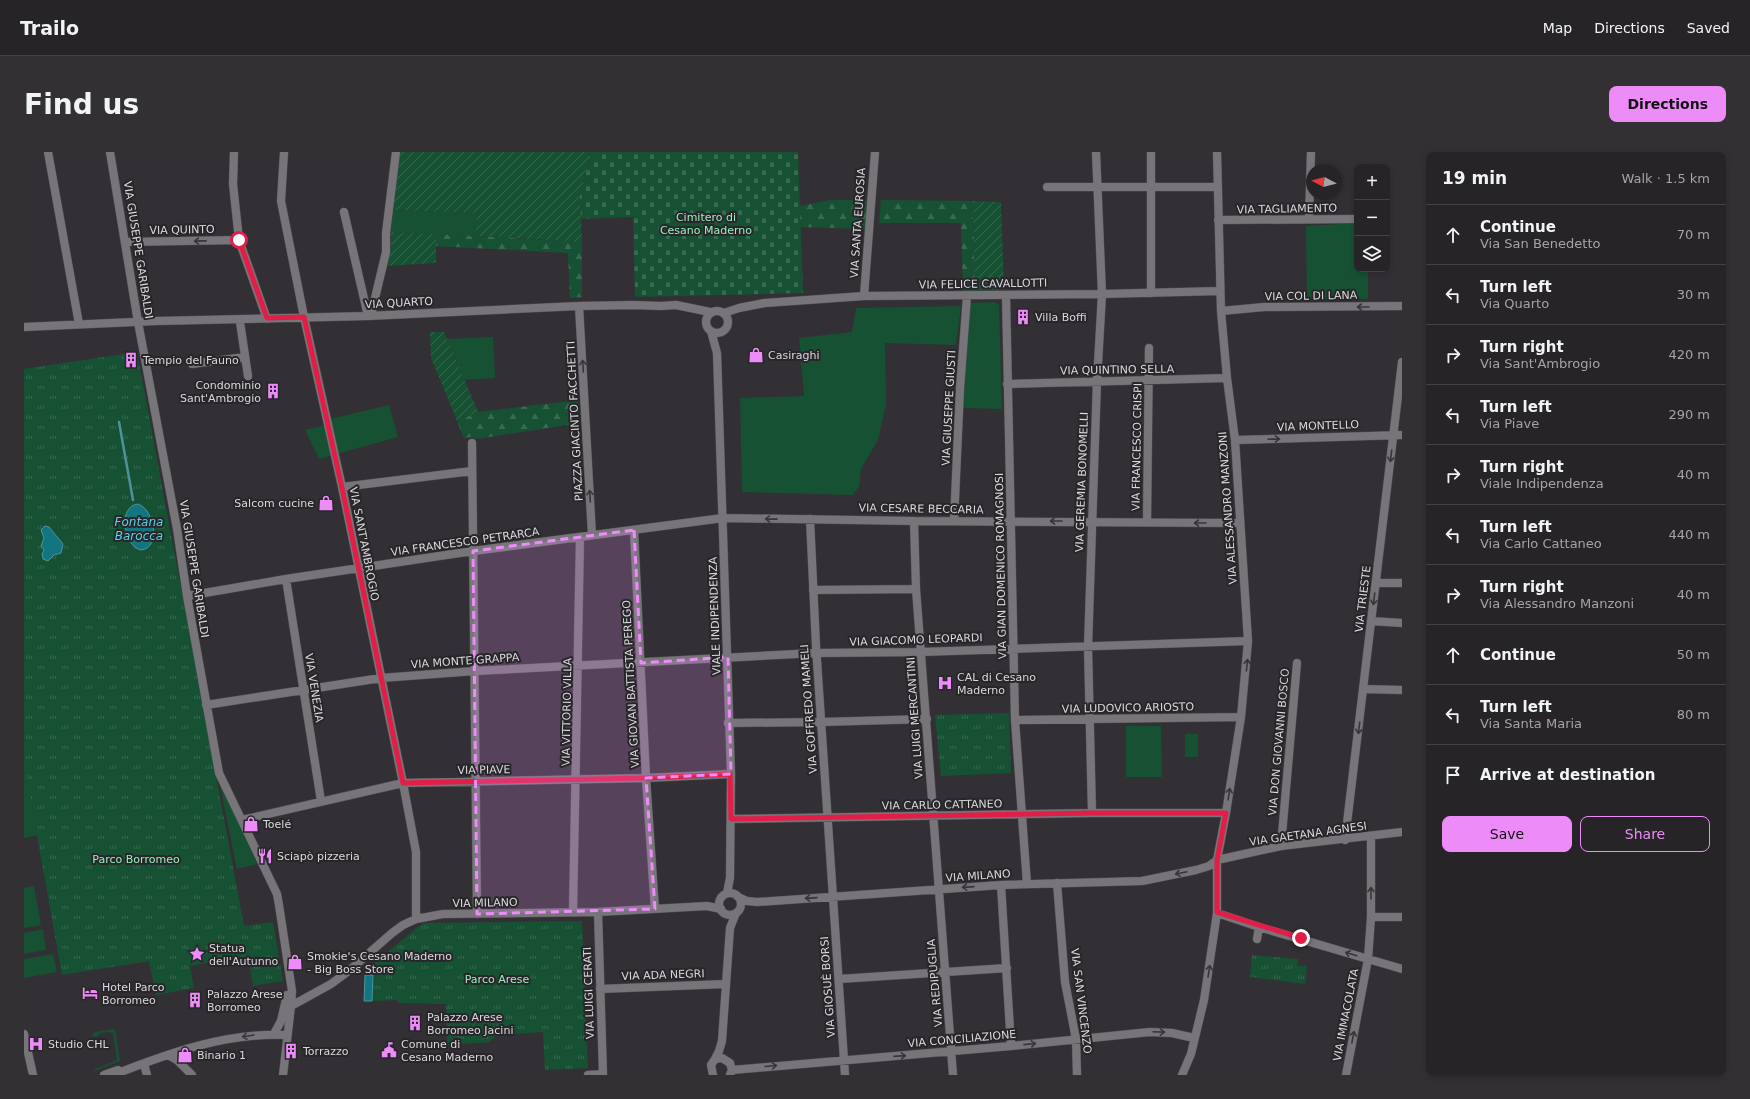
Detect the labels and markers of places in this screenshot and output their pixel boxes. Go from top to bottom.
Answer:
building icon: Villa Boffi [1014,308,1032,326]
place label: Villa Boffi [1035,311,1087,324]
shop icon: Casiraghi [747,346,765,364]
place label: Casiraghi [768,349,819,362]
building icon: Tempio del Fauno [122,351,140,369]
place label: Tempio del Fauno [142,354,239,367]
place label: Condominio Sant'Ambrogio [180,379,261,405]
building icon: Condominio Sant'Ambrogio [264,382,282,400]
shop icon: Salcom cucine [317,494,335,512]
place label: Salcom cucine [234,497,314,510]
place label: CAL di Cesano Maderno [957,671,1036,697]
hospital icon: CAL di Cesano Maderno [936,674,954,692]
shop icon: Toelé [242,815,260,833]
place label: Toelé [262,818,291,831]
restaurant icon: Sciapò pizzeria [256,847,274,865]
place label: Sciapò pizzeria [277,850,360,863]
place label: Statua dell'Autunno [209,942,279,968]
place icon: Statua dell'Autunno [188,945,206,963]
place label: Smokie's Cesano Maderno - Big Boss Store [307,950,452,976]
shop icon: Smokie's Cesano Maderno - Big Boss Store [286,953,304,971]
place label: Hotel Parco Borromeo [102,981,165,1007]
hotel icon: Hotel Parco Borromeo [81,984,99,1002]
place label: Palazzo Arese Borromeo [207,988,283,1014]
building icon: Palazzo Arese Borromeo [186,991,204,1009]
place label: Palazzo Arese Borromeo Jacini [427,1011,513,1037]
building icon: Palazzo Arese Borromeo Jacini [406,1014,424,1032]
hospital icon: Studio CHL [27,1035,45,1053]
place label: Studio CHL [48,1038,109,1051]
place label: Comune di Cesano Maderno [401,1038,493,1064]
public building icon: Comune di Cesano Maderno [380,1041,398,1059]
building icon: Torrazzo [282,1042,300,1060]
place label: Torrazzo [302,1045,349,1058]
shop icon: Binario 1 [176,1046,194,1064]
place label: Binario 1 [197,1049,246,1062]

